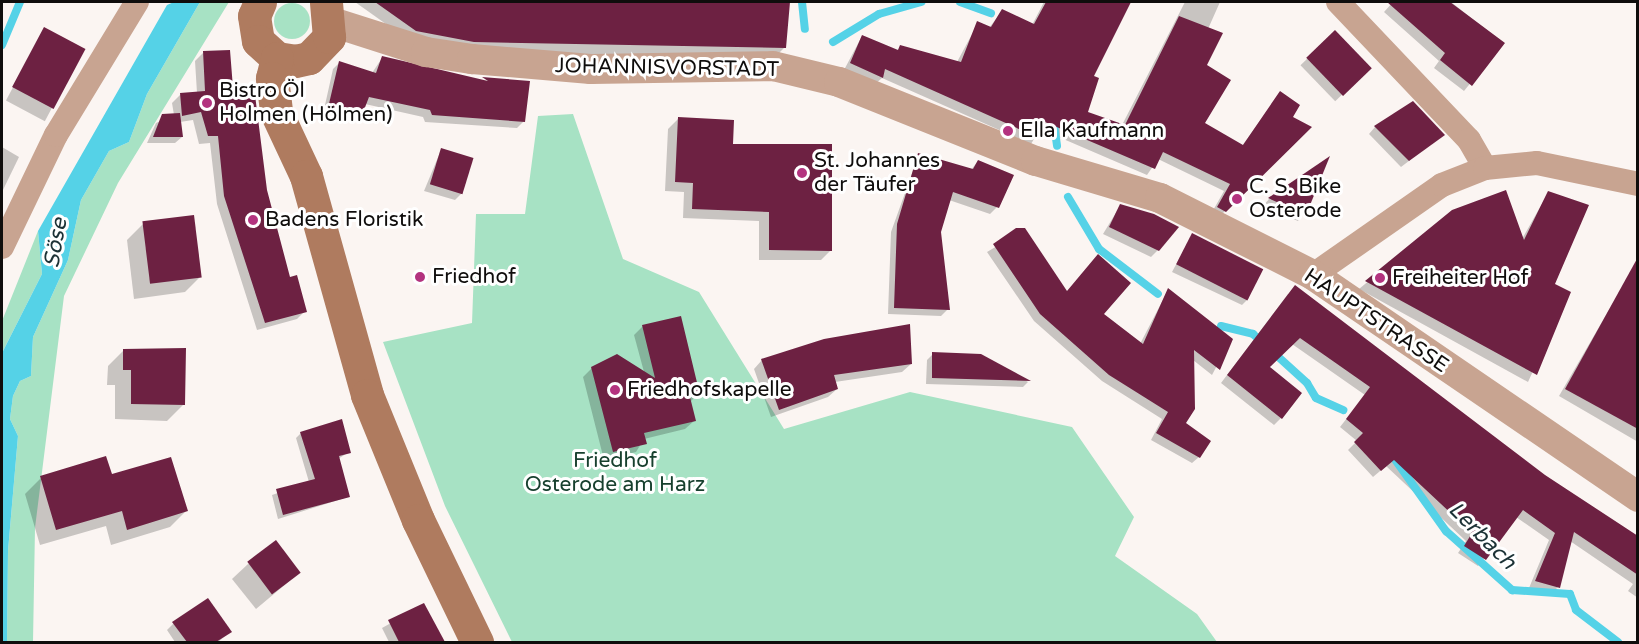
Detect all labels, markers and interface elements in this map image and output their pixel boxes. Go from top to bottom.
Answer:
street label: JOHANNISVORSTADT [555,53,779,83]
place label: Bistro Öl Holmen (Hölmen) [219,78,393,128]
marker: Bistro Öl Holmen (Hölmen) [200,96,214,110]
place label: Ella Kaufmann [1020,118,1164,144]
marker: Ella Kaufmann [1001,124,1015,138]
place label: St. Johannes der Täufer [814,148,940,198]
marker: St. Johannes der Täufer [795,166,809,180]
place label: C. S. Bike Osterode [1249,174,1341,224]
marker: C. S. Bike Osterode [1230,192,1244,206]
place label: Badens Floristik [265,207,423,233]
marker: Badens Floristik [246,213,260,227]
water label: Söse [39,216,73,270]
street label: HAUPTSTRASSE [1299,263,1453,379]
place label: Friedhof [432,264,516,290]
place label: Freiheiter Hof [1392,265,1528,291]
marker: Friedhof [413,270,427,284]
marker: Freiheiter Hof [1373,271,1387,285]
place label: Friedhofskapelle [627,377,792,403]
marker: Friedhofskapelle [608,383,622,397]
park label: Friedhof Osterode am Harz [525,448,705,498]
water label: Lerbach [1443,497,1521,575]

